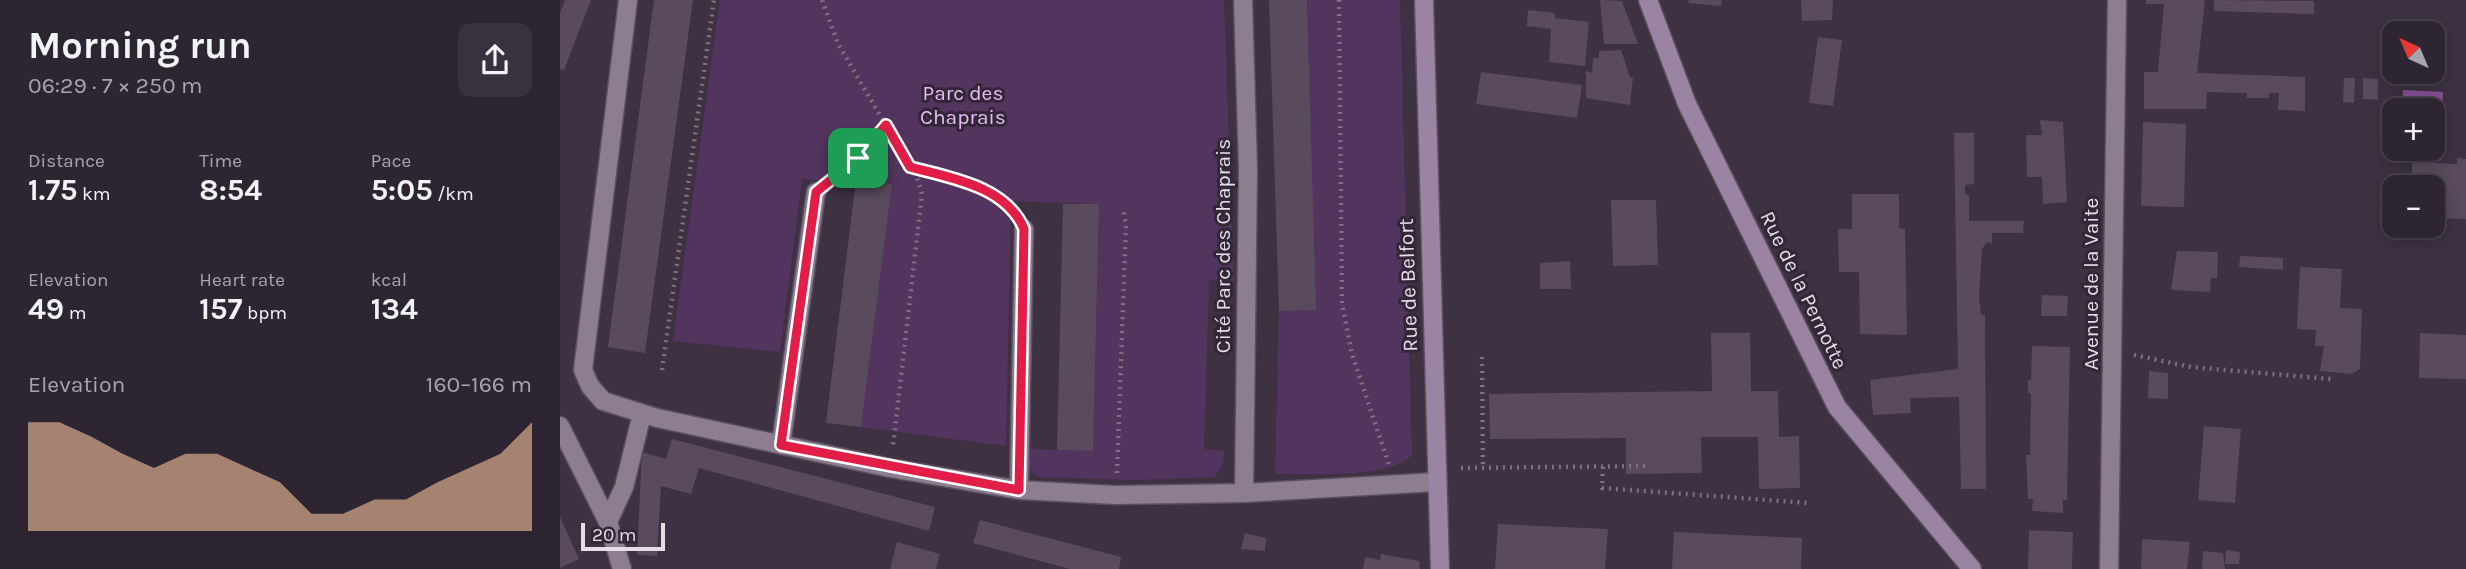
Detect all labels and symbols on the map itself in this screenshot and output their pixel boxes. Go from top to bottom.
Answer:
north arrow [2382,21,2445,84]
park label: Parc des Chaprais [920,81,1006,129]
pin [828,128,888,188]
street label: Cité Parc des Chaprais [1211,139,1235,353]
street label: Avenue de la Vaite [2079,198,2103,370]
street label: Rue de la Pernotte [1755,207,1853,373]
street label: Rue de Belfort [1394,218,1422,352]
scale bar [581,520,665,552]

